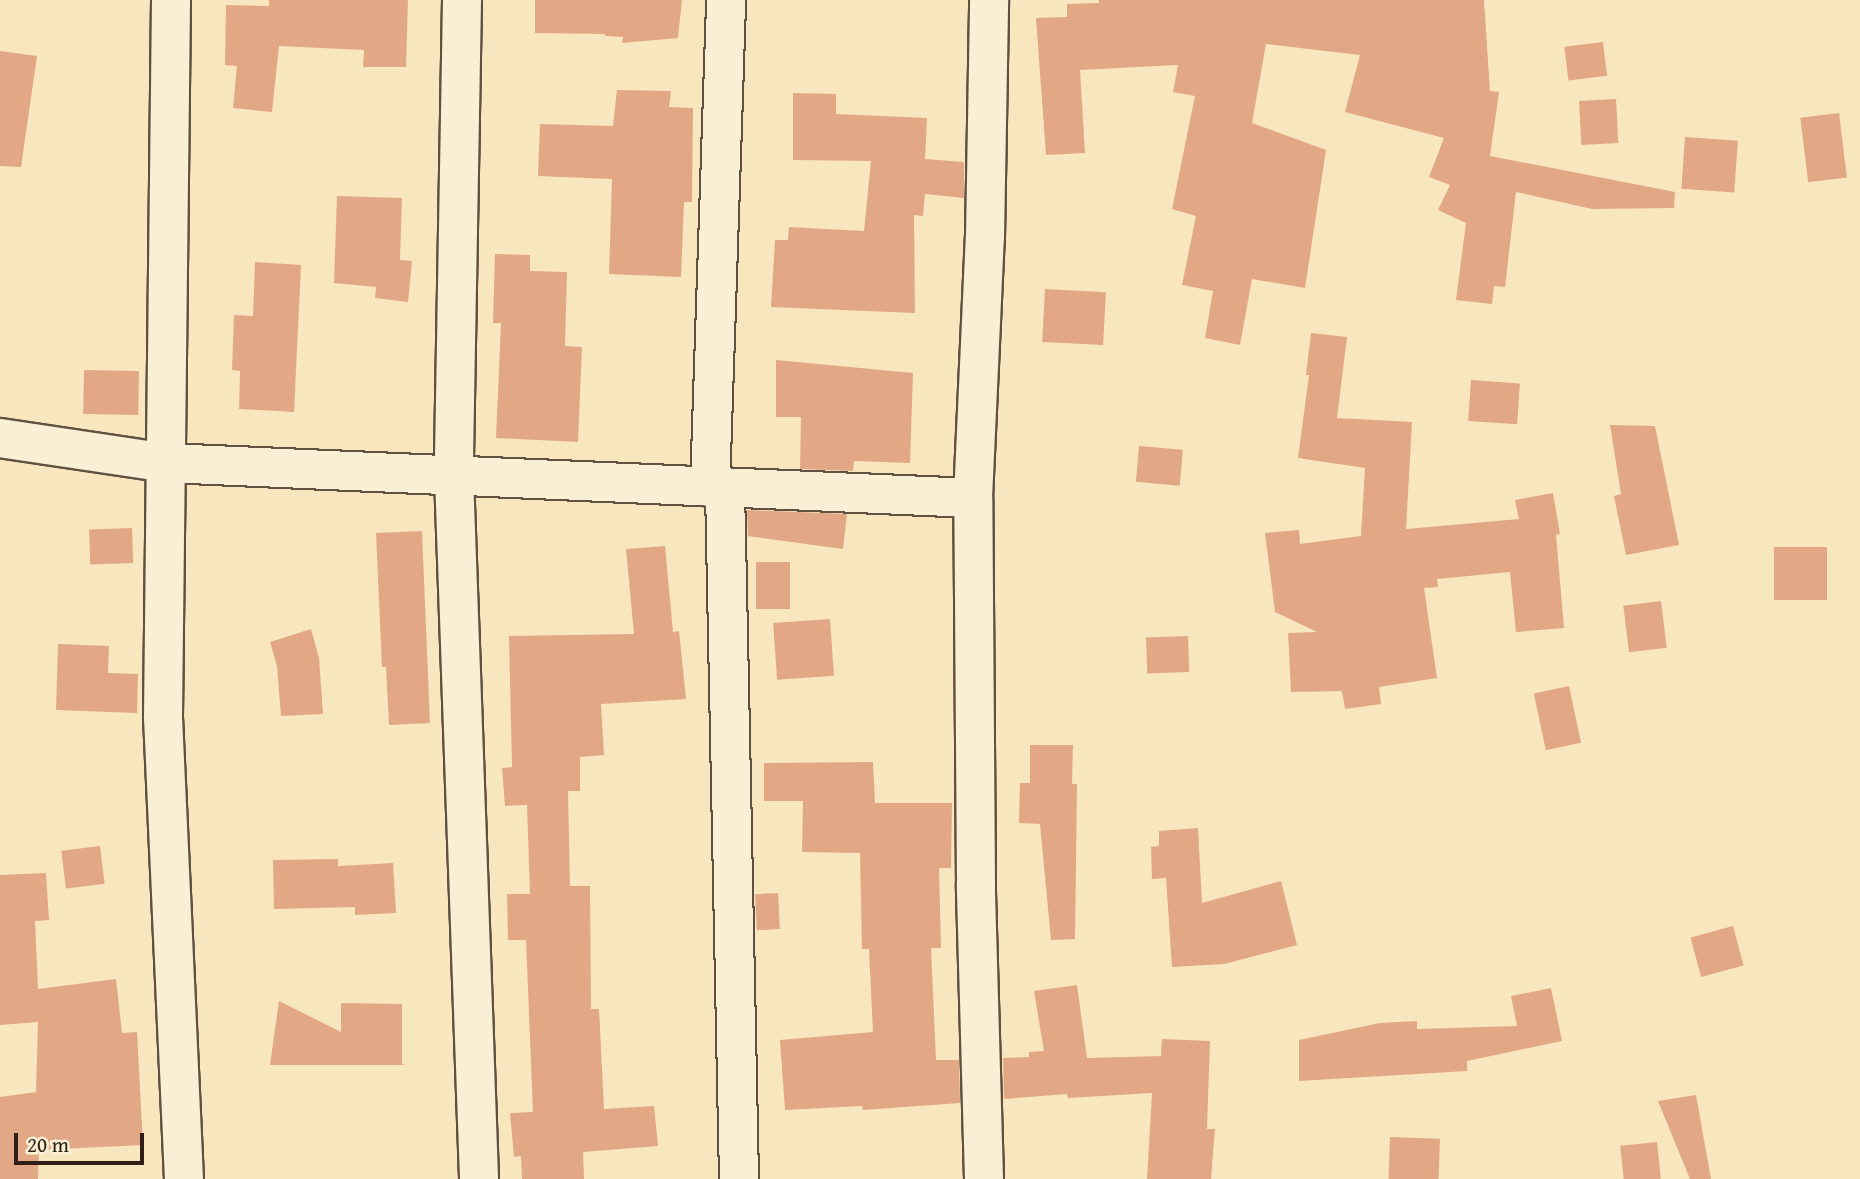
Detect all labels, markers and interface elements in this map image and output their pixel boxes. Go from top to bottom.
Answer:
scale bar [18,1120,147,1164]
text: 20 m [27,1129,69,1160]

